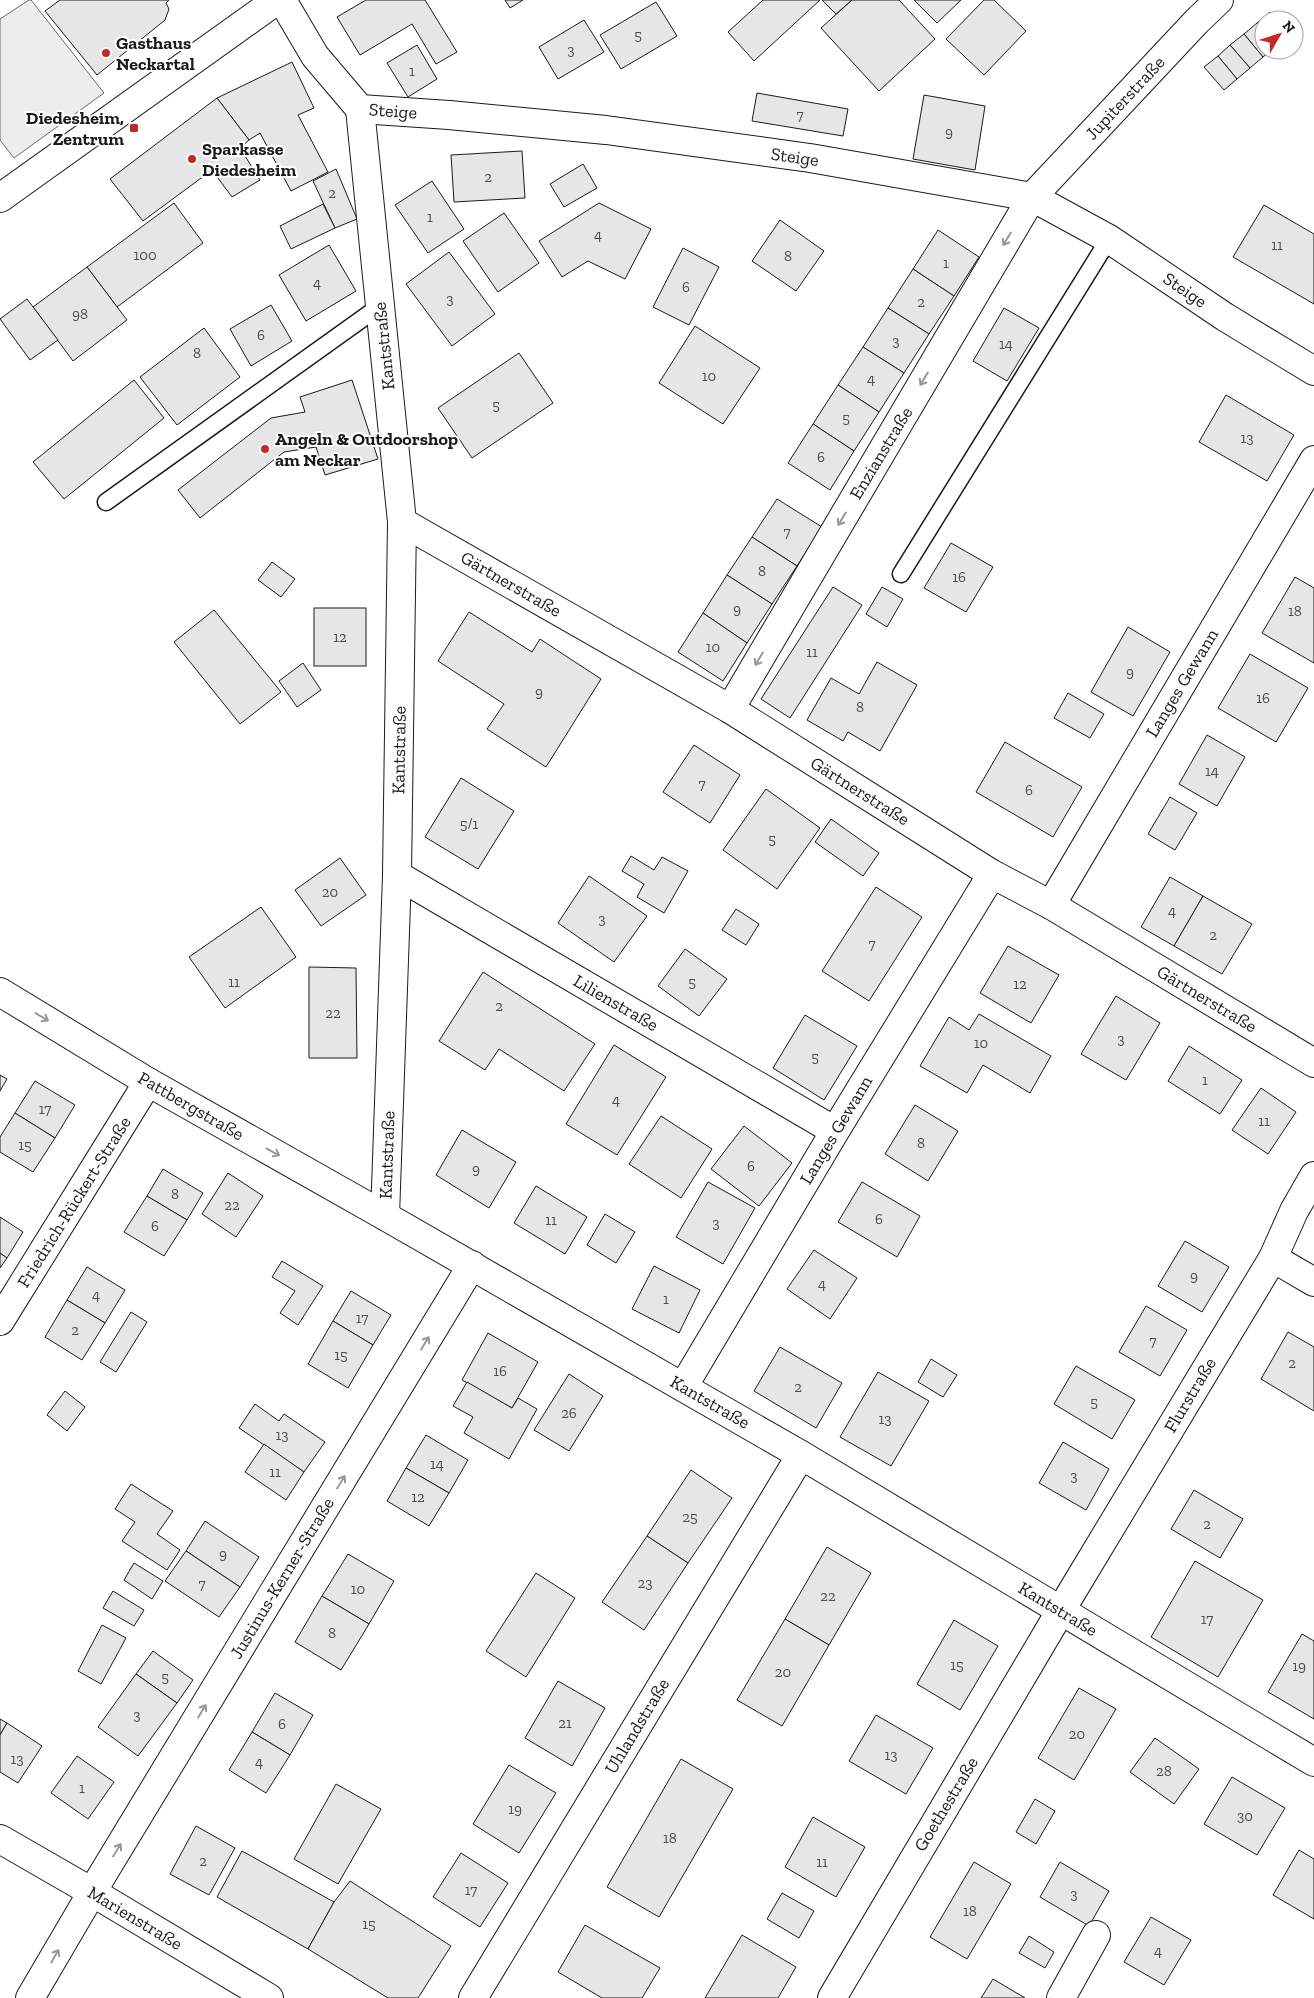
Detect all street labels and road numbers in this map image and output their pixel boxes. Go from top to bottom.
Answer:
street label: Jupiterstraße [1081,52,1169,144]
street label: Steige [368,98,418,124]
street label: Steige [770,143,820,171]
street label: Steige [1159,267,1211,313]
street label: Kantstraße [368,301,400,391]
street label: Enzianstraße [845,403,917,503]
street label: Gärtnerstraße [457,546,565,622]
street label: Langes Gewann [1141,624,1223,741]
street label: Kantstraße [387,706,411,794]
street label: Gärtnerstraße [806,752,914,830]
street label: Gärtnerstraße [1153,961,1261,1037]
street label: Lilienstraße [570,970,662,1036]
street label: Pattbergstraße [134,1067,248,1145]
street label: Langes Gewann [795,1071,877,1188]
street label: Kantstraße [374,1111,400,1199]
street label: Friedrich-Rückert-Straße [12,1112,136,1292]
street label: Flurstraße [1159,1354,1221,1436]
street label: Kantstraße [666,1370,754,1434]
street label: Justinus-Kerner-Straße [225,1493,339,1663]
street label: Kantstraße [1015,1577,1101,1641]
street label: Uhlandstraße [600,1674,674,1778]
street label: Goethestraße [909,1753,983,1855]
street label: Marienstraße [84,1881,186,1955]

